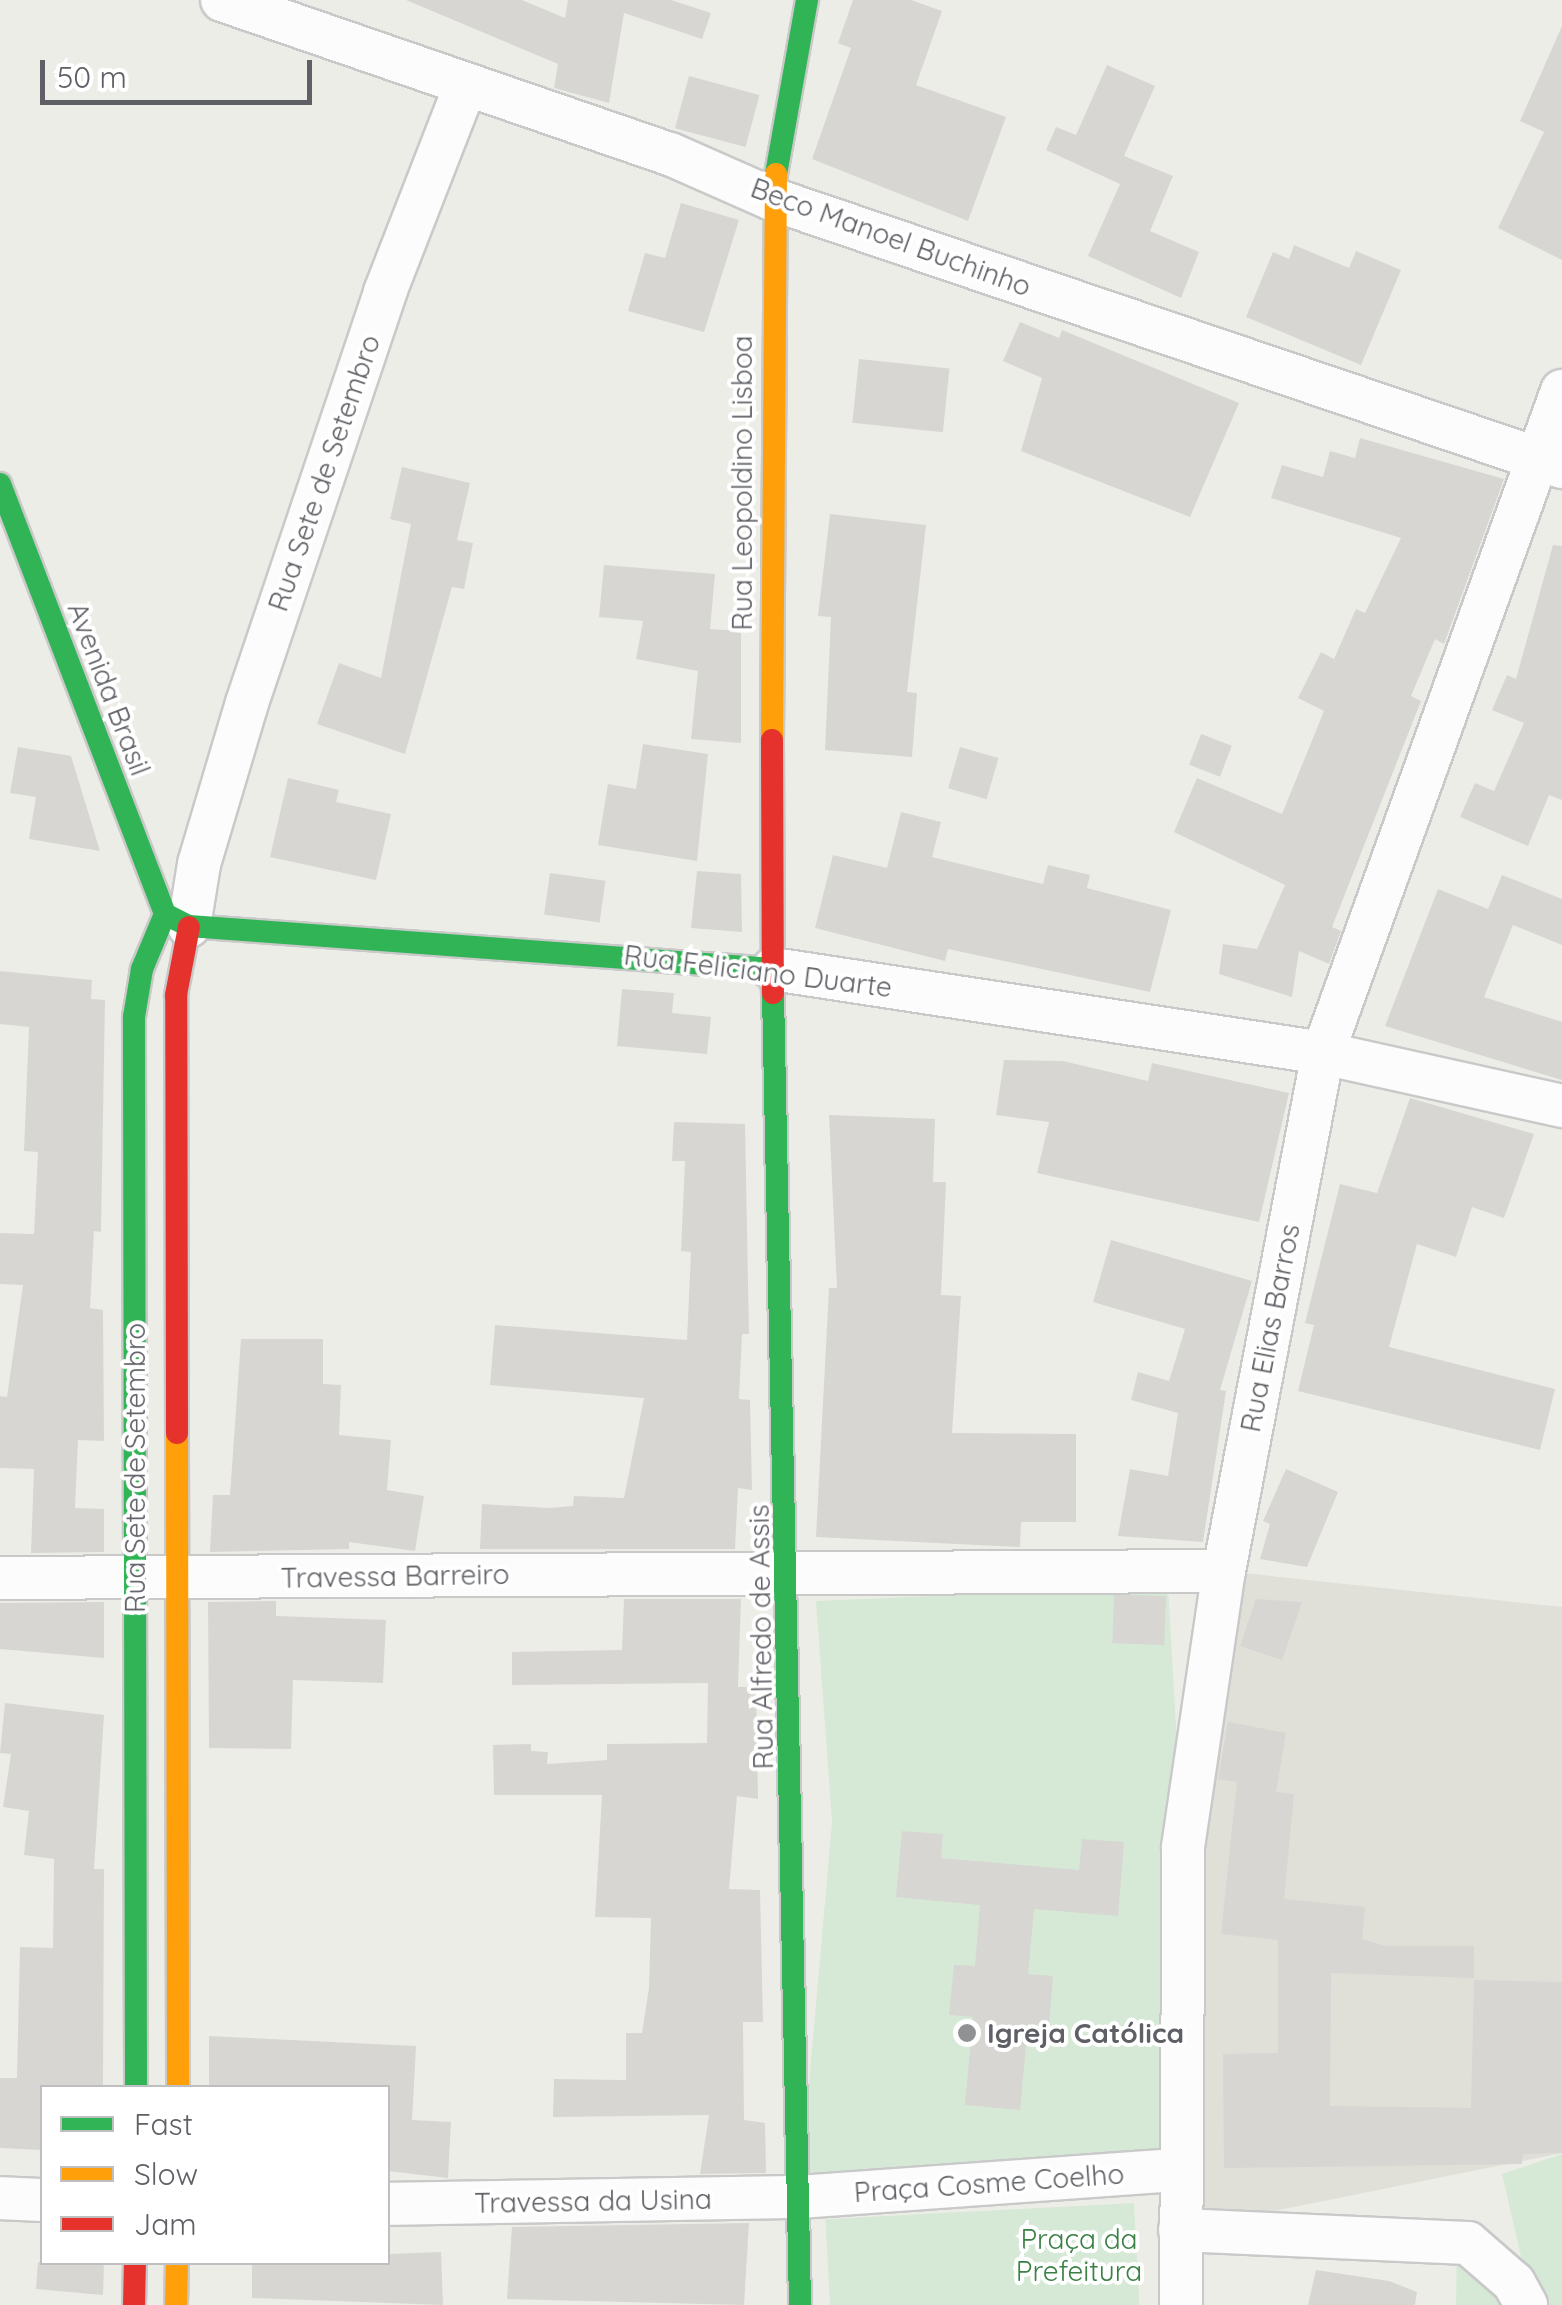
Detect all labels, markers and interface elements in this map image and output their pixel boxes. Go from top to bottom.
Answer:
scale bar [45,40,318,102]
text: 50 m [57,58,127,96]
street label: Beco Manoel Buchinho [746,171,1036,303]
street label: Rua Sete de Setembro [261,330,387,616]
street label: Rua Leopoldino Lisboa [725,335,759,631]
street label: Avenida Brasil [61,598,157,780]
street label: Rua Feliciano Duarte [622,938,894,1004]
street label: Rua Elias Barros [1233,1221,1307,1435]
street label: Rua Sete de Setembro [118,1323,152,1613]
street label: Rua Alfredo de Assis [742,1504,780,1770]
street label: Travessa Barreiro [280,1557,510,1595]
place label: Igreja Católica [987,2016,1184,2050]
marker: Igreja Católica [956,2022,978,2044]
legend [40,2085,390,2265]
text: Fast [134,2105,193,2143]
text: Slow [134,2155,198,2193]
street label: Praça Cosme Coelho [853,2157,1125,2209]
street label: Travessa da Usina [474,2182,712,2220]
text: Jam [134,2205,197,2243]
park label: Praça da Prefeitura [1016,2222,1142,2288]

